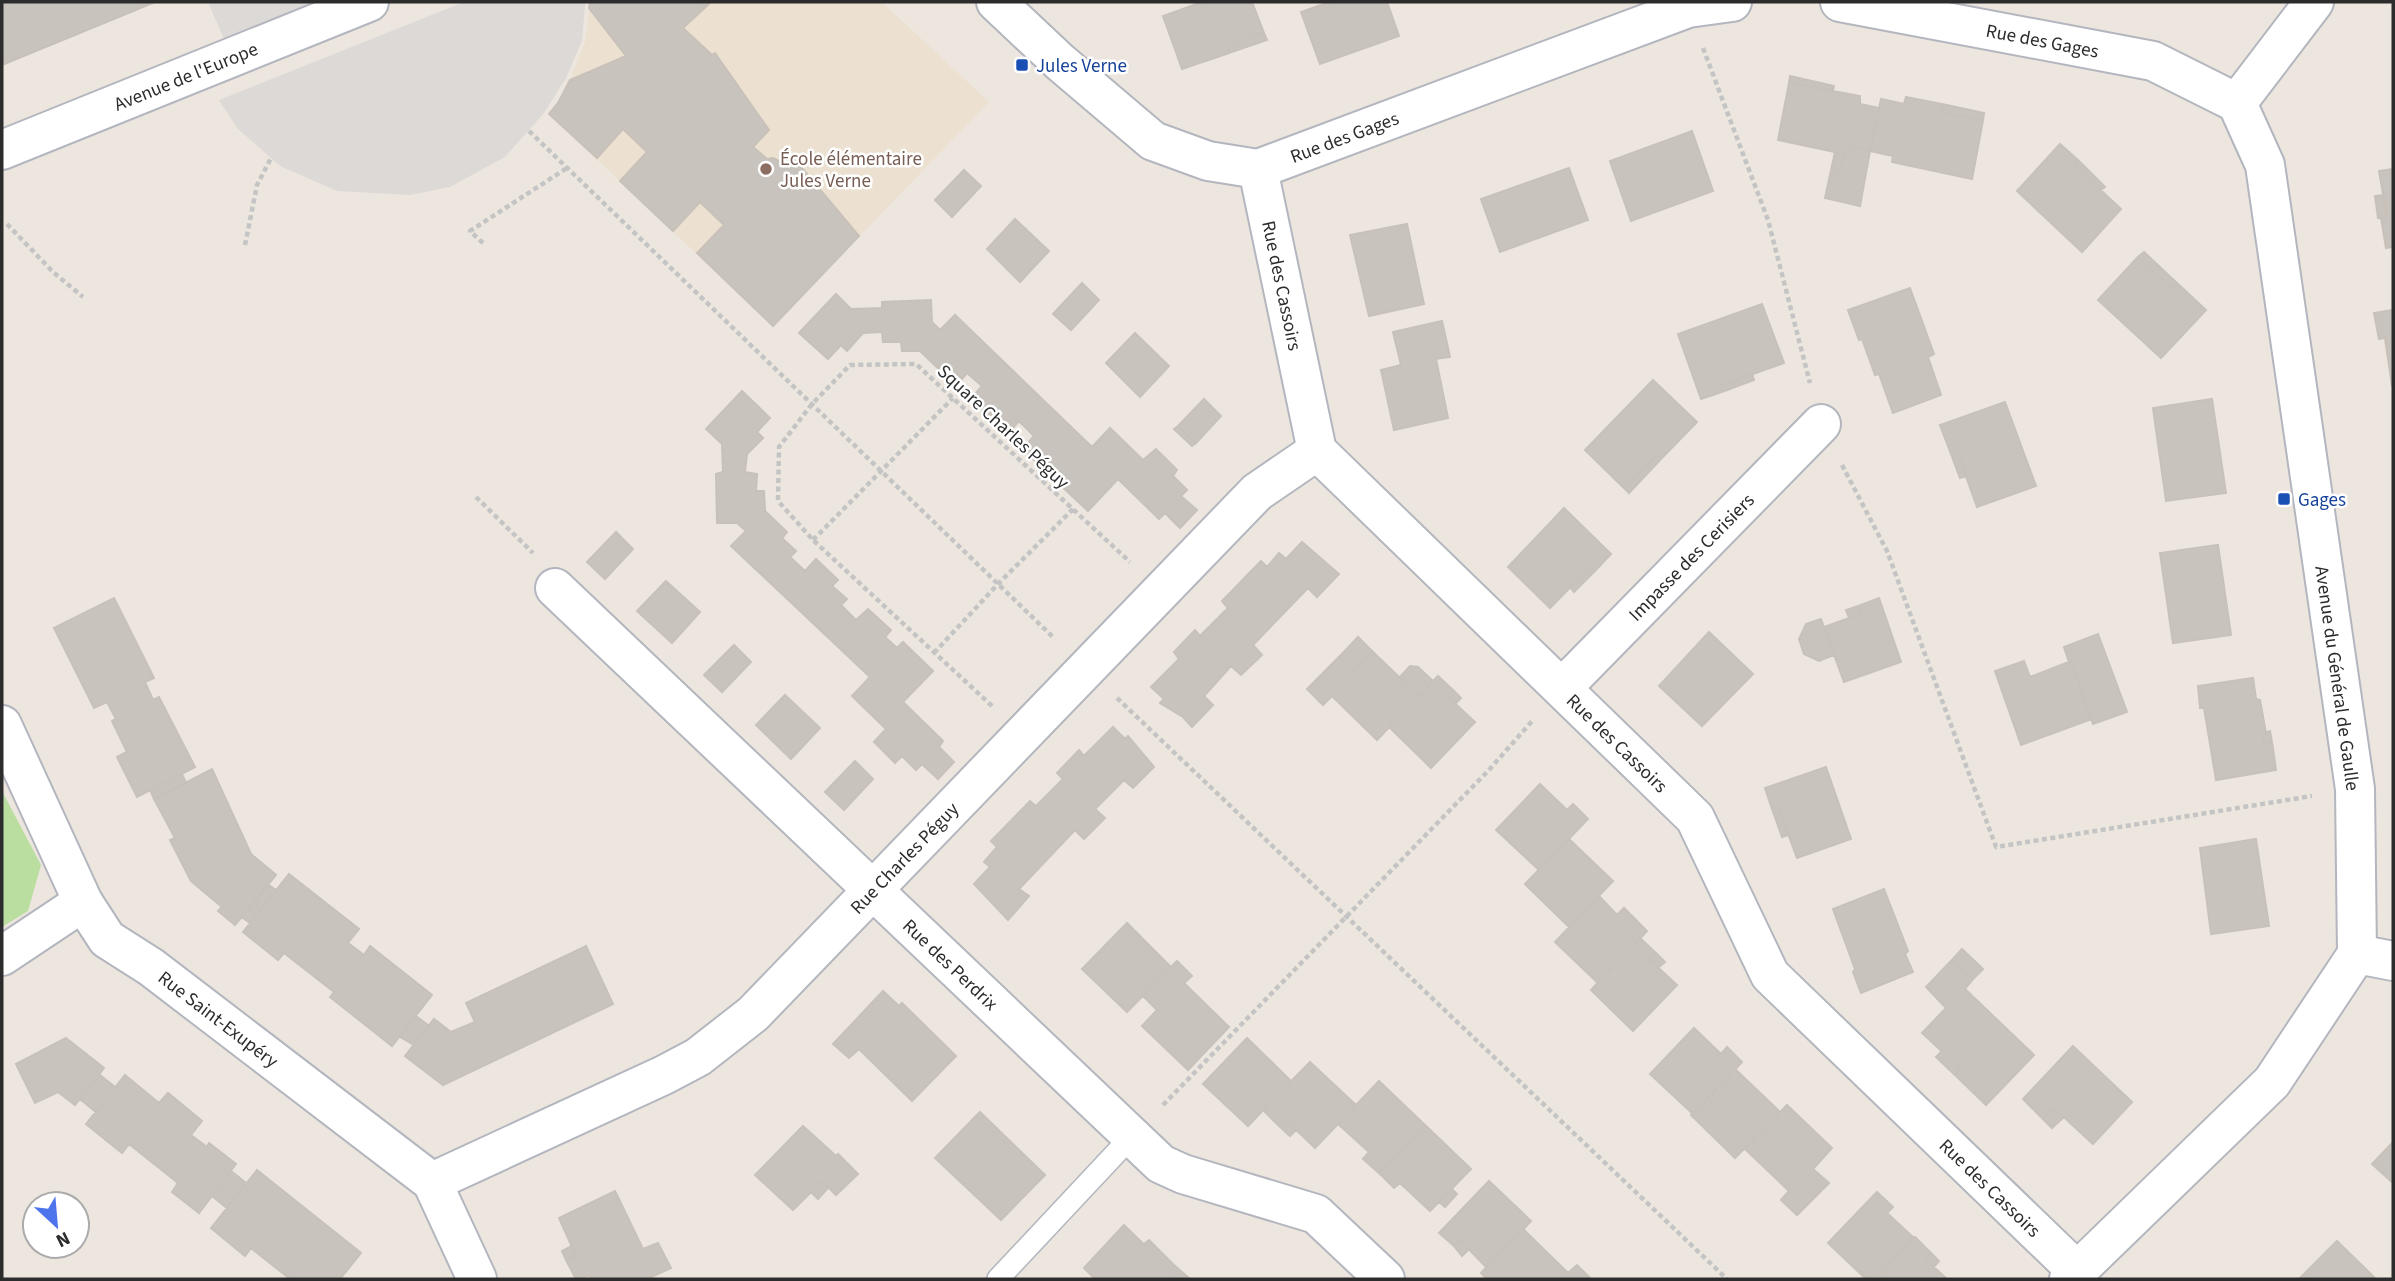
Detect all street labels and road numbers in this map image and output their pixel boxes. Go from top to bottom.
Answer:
street label: Rue des Gages [1984,18,2101,65]
street label: Avenue de l'Europe [110,36,262,118]
street label: Rue des Gages [1287,105,1403,171]
street label: Rue des Cassoirs [1254,218,1308,353]
street label: Square Charles Péguy [931,359,1075,496]
street label: Impasse des Cerisiers [1623,488,1761,628]
street label: Avenue du Général de Gaulle [2307,564,2366,792]
street label: Rue des Cassoirs [1560,688,1673,800]
street label: Rue Charles Péguy [844,797,966,921]
street label: Rue des Perdrix [896,913,1004,1018]
street label: Rue Saint-Exupéry [152,965,284,1075]
street label: Rue des Cassoirs [1932,1133,2046,1244]

